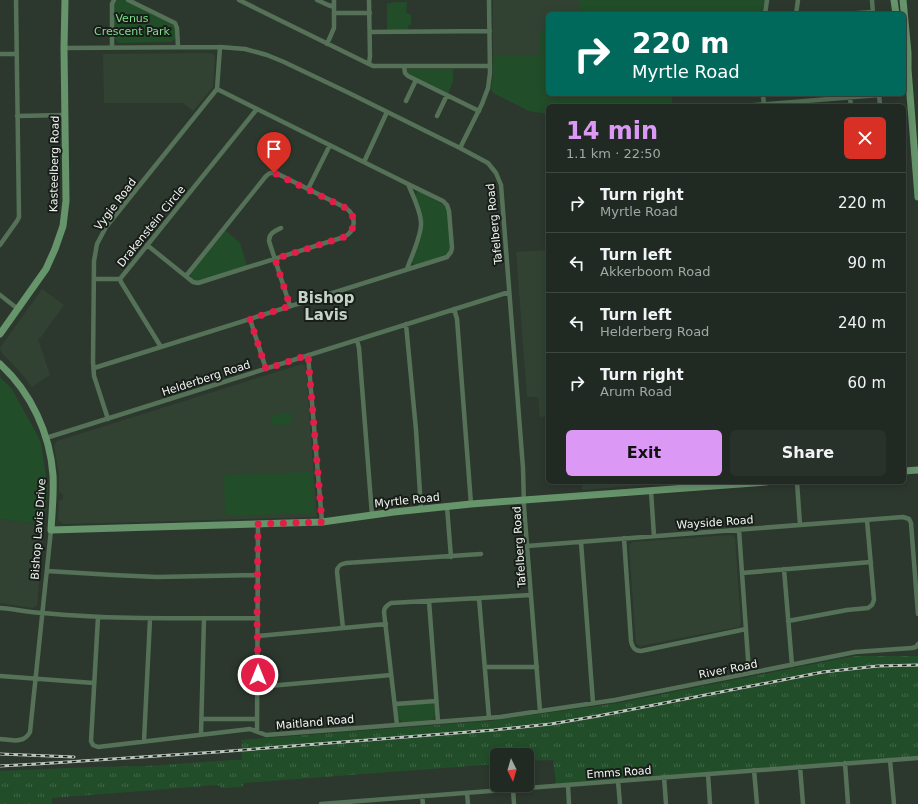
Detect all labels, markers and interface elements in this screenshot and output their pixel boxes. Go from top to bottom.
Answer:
park label: Venus Crescent Park [94,12,171,38]
text: 220 m [632,27,729,60]
icon: right [566,28,618,80]
text: Myrtle Road [632,61,740,82]
street label: Kasteelberg Road [47,116,62,212]
text: 14 min [566,117,658,145]
button: close [844,117,886,159]
pin [257,132,291,173]
icon: arrive [263,138,285,160]
text: 1.1 km · 22:50 [566,146,661,161]
street label: Vygie Road [92,176,139,233]
street label: Drakenstein Circle [115,183,188,270]
street label: Tafelberg Road [484,183,505,266]
text: Turn right [600,186,684,204]
icon: right [566,192,588,214]
text: 220 m [838,194,886,212]
text: Myrtle Road [600,204,678,219]
text: Turn left [600,246,672,264]
icon: left [566,252,588,274]
text: 90 m [848,254,886,272]
text: Akkerboom Road [600,264,710,279]
district label: Bishop Lavis [297,289,355,324]
text: Turn left [600,306,672,324]
icon: left [566,312,588,334]
text: 240 m [838,314,886,332]
text: Helderberg Road [600,324,709,339]
street label: Helderberg Road [160,358,252,399]
text: Turn right [600,366,684,384]
icon: right [566,372,588,394]
text: 60 m [848,374,886,392]
text: Arum Road [600,384,672,399]
button: Exit [566,430,722,476]
button: Share [730,430,886,476]
street label: Bishop Lavis Drive [28,478,49,580]
street label: Myrtle Road [374,491,440,510]
street label: Tafelberg Road [510,506,529,589]
street label: Wayside Road [676,513,754,532]
position arrow [237,654,279,696]
street label: River Road [698,657,759,682]
street label: Maitland Road [275,713,355,732]
north arrow [490,748,534,792]
map controls [490,748,534,792]
street label: Emms Road [586,764,652,781]

